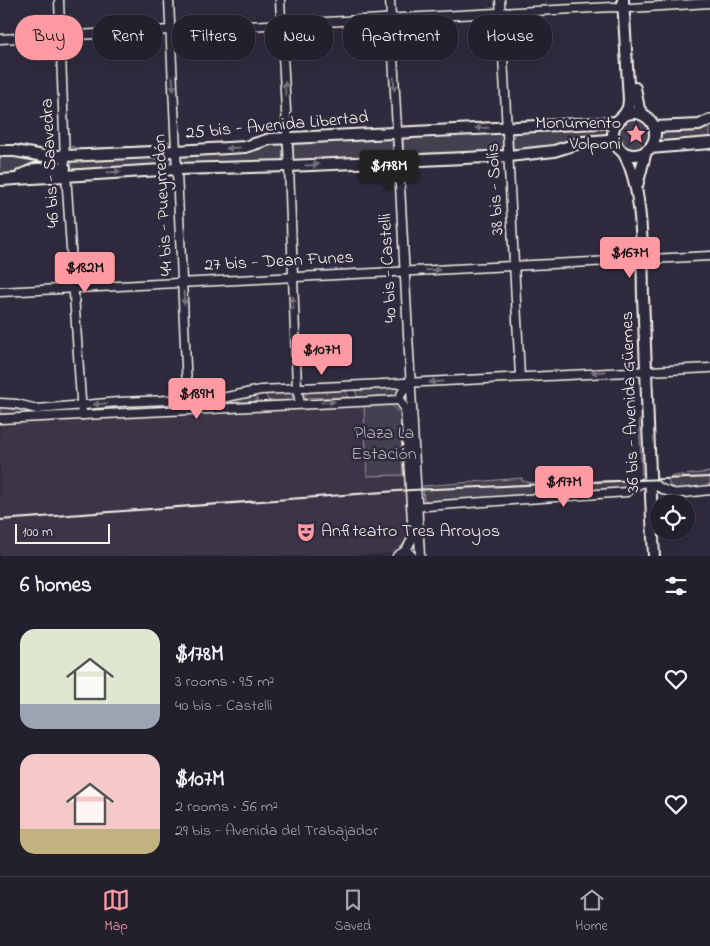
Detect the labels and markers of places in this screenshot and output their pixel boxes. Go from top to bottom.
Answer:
place label: Monumento Volponi [535,111,621,158]
place icon: Monumento Volponi [625,123,647,145]
pin: $178M [354,150,424,192]
pin: $167M [595,236,665,279]
pin: $182M [50,252,120,294]
pin: $107M [287,334,357,376]
pin: $189M [162,378,232,420]
pin: $197M [529,466,599,508]
place label: Anfiteatro Tres Arroyos [321,519,500,545]
theatre icon: Anfiteatro Tres Arroyos [295,521,317,543]

